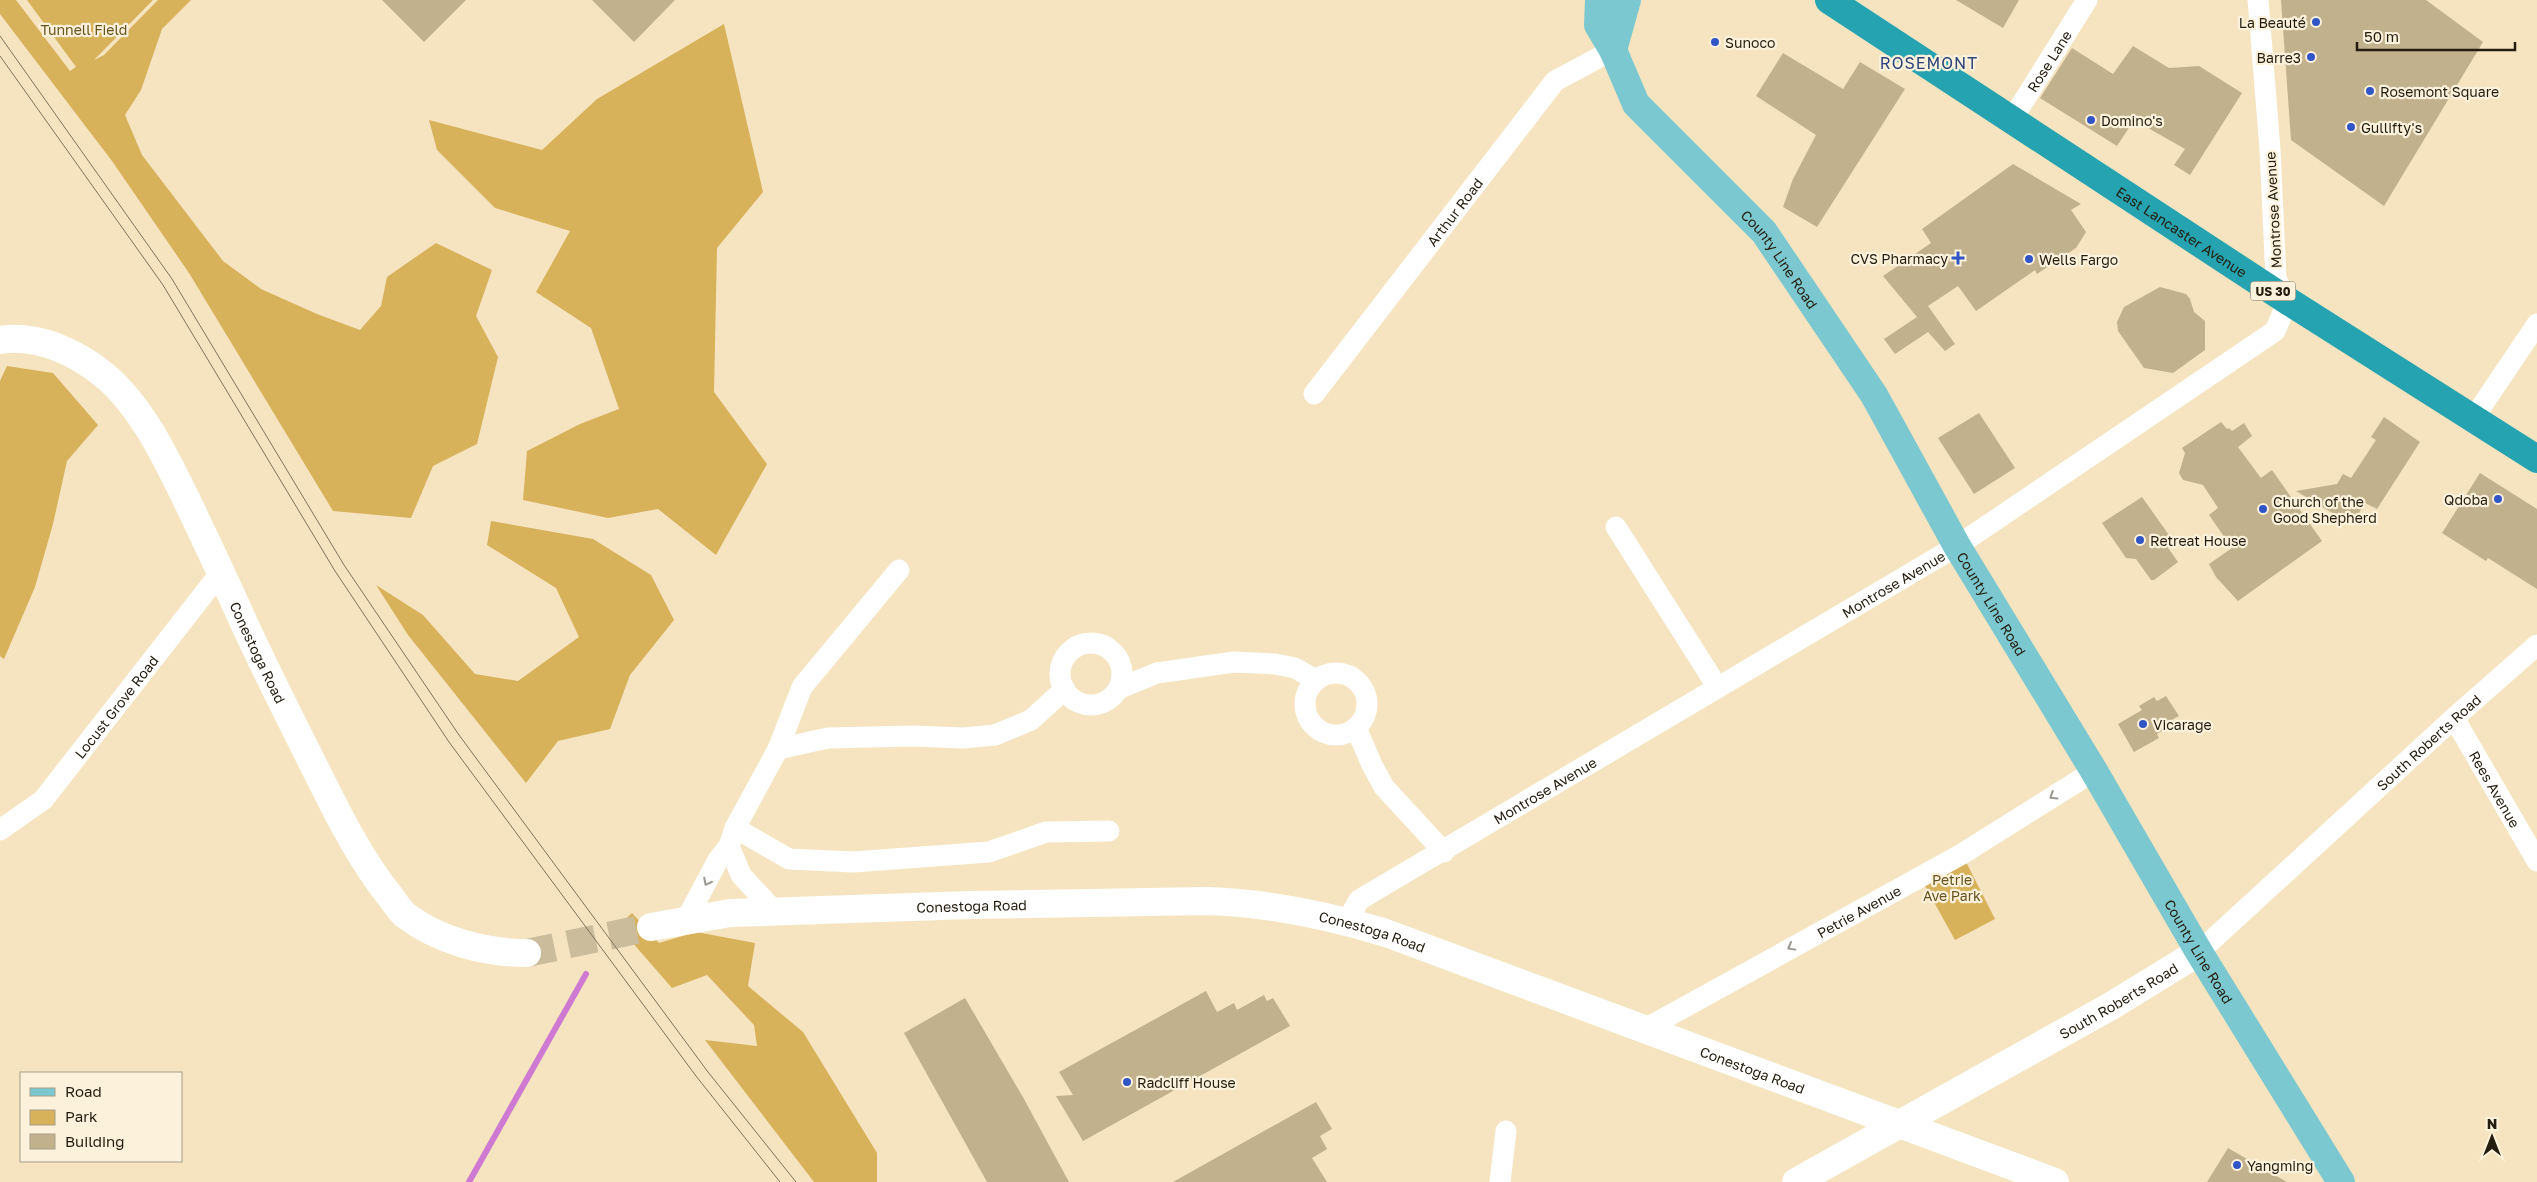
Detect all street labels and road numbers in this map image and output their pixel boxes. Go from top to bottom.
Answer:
street label: Rose Lane [2023,27,2074,95]
street label: Montrose Avenue [2261,151,2285,269]
street label: Arthur Road [1423,174,1486,249]
street label: East Lancaster Avenue [2113,182,2250,280]
street label: County Line Road [1738,206,1822,312]
road number: US 30 [2250,282,2296,300]
street label: Montrose Avenue [1839,547,1948,621]
street label: County Line Road [1954,548,2030,658]
street label: Conestoga Road [227,599,290,706]
street label: Locust Grove Road [71,652,161,761]
street label: South Roberts Road [2373,690,2484,794]
street label: Rees Avenue [2466,747,2524,830]
street label: Montrose Avenue [1490,753,1599,827]
street label: Petrie Avenue [1814,881,1903,941]
street label: Conestoga Road [916,896,1027,915]
street label: County Line Road [2162,896,2237,1006]
street label: Conestoga Road [1317,907,1428,955]
street label: South Roberts Road [2056,959,2181,1042]
street label: Conestoga Road [1698,1042,1807,1097]

